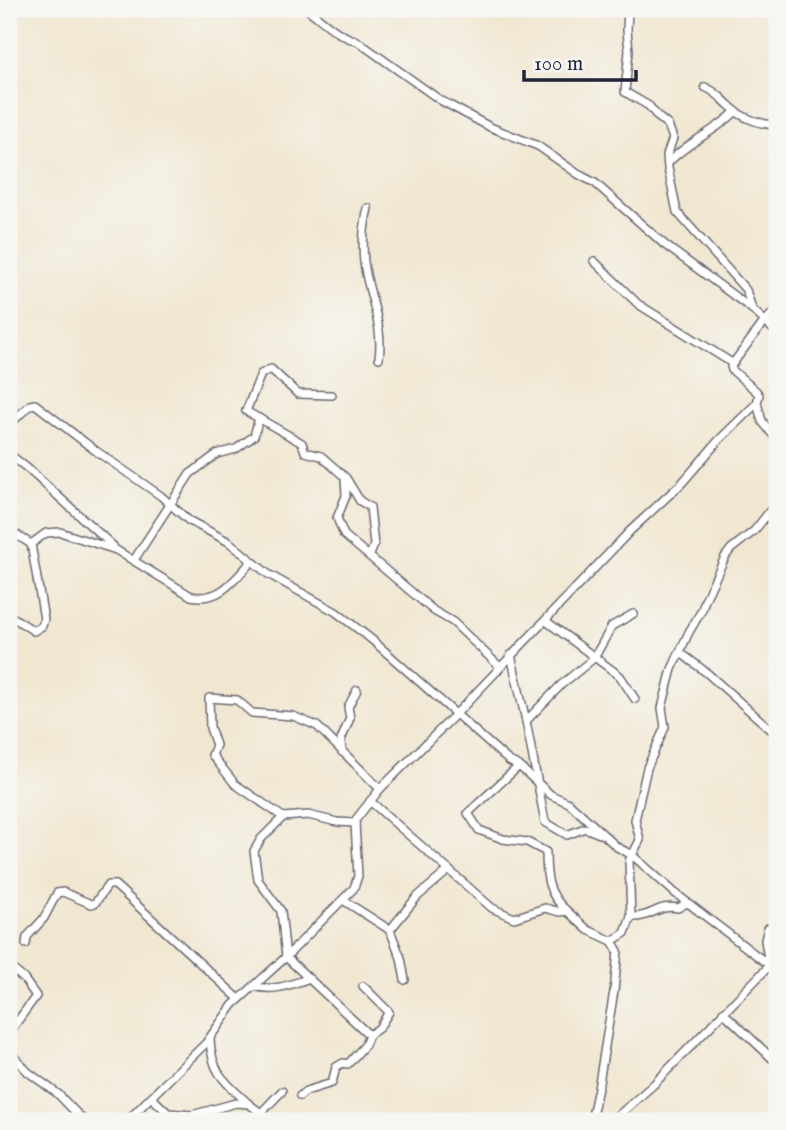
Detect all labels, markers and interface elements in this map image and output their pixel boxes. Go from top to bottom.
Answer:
scale bar [524,38,636,82]
text: 100 m [534,51,583,78]

